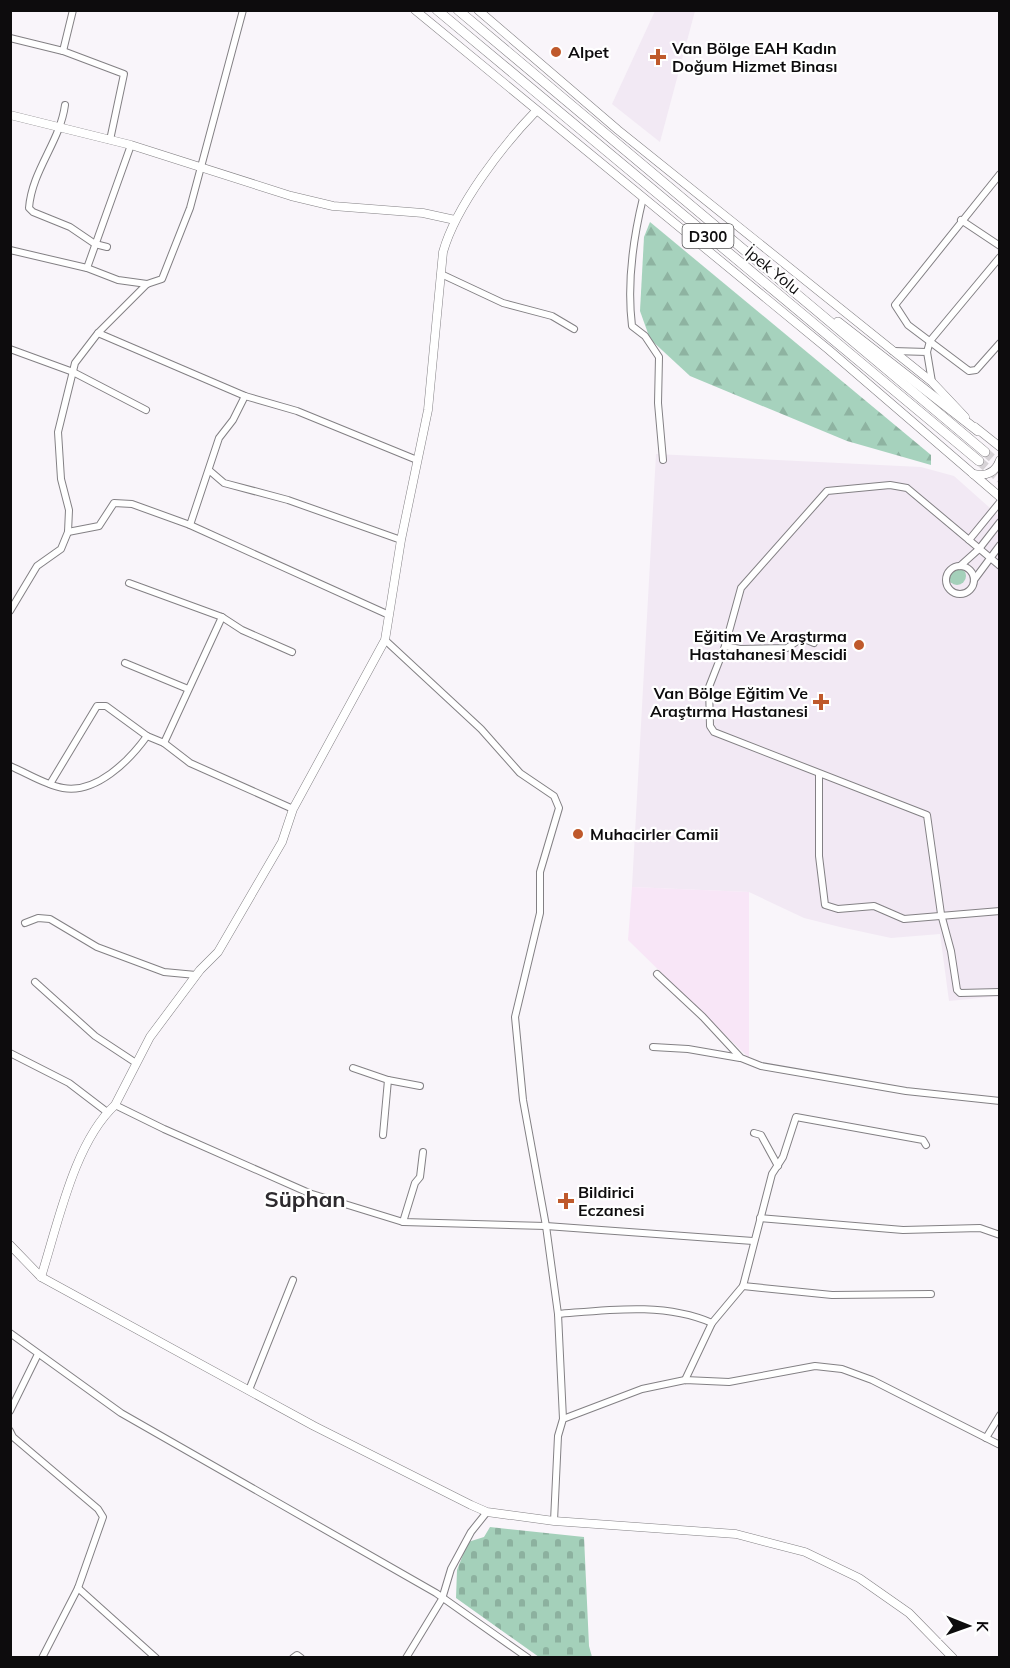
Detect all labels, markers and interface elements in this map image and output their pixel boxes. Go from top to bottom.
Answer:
place label: Van Bölge EAH Kadın Doğum Hizmet Binası [671,38,837,76]
place label: Alpet [568,42,609,62]
marker: Alpet [549,45,563,59]
marker: Van Bölge EAH Kadın Doğum Hizmet Binası [649,48,667,66]
road number: D300 [682,224,734,248]
street label: İpek Yolu [741,242,805,298]
place label: Eğitim Ve Araştırma Hastahanesi Mescidi [689,626,847,664]
marker: Eğitim Ve Araştırma Hastahanesi Mescidi [852,638,866,652]
place label: Van Bölge Eğitim Ve Araştırma Hastanesi [650,683,808,721]
marker: Van Bölge Eğitim Ve Araştırma Hastanesi [812,693,830,711]
place label: Muhacirler Camii [590,824,719,844]
marker: Muhacirler Camii [571,827,585,841]
place label: Bildirici Eczanesi [578,1182,644,1220]
district label: Süphan [264,1185,346,1213]
marker: Bildirici Eczanesi [559,1194,573,1208]
north arrow [938,1596,998,1656]
text: K [973,1621,993,1633]

